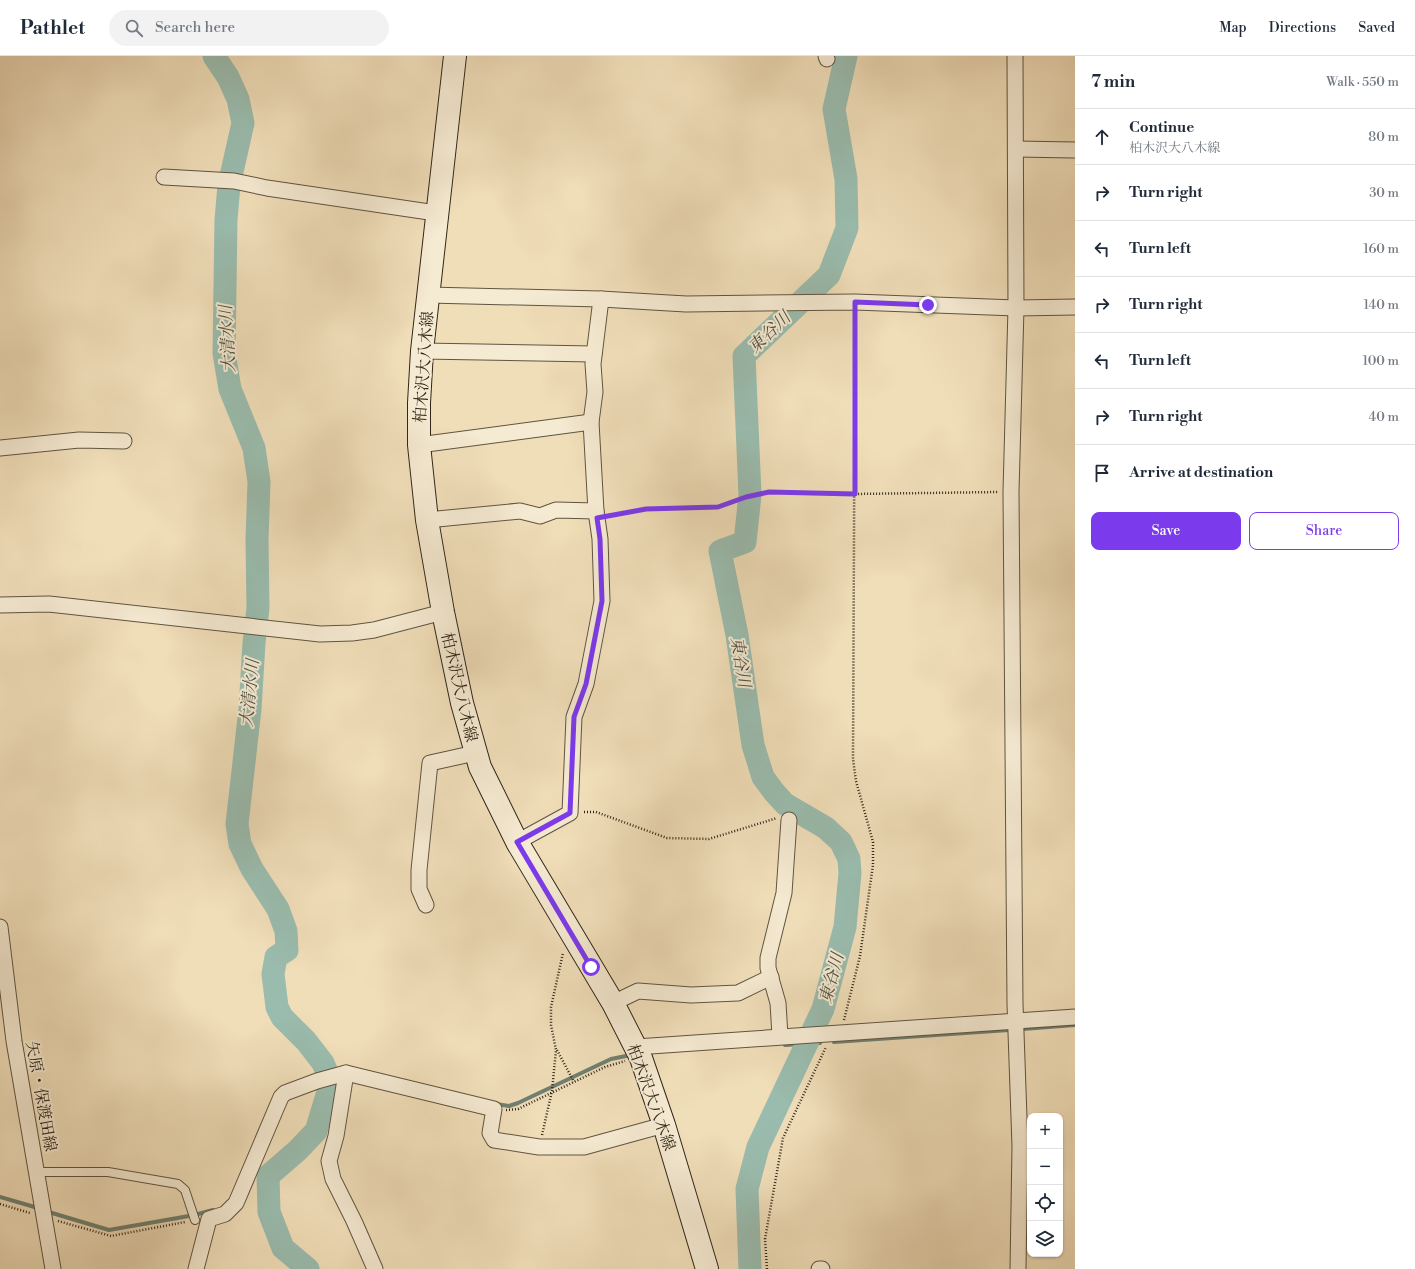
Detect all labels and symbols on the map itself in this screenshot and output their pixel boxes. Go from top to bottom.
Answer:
route end [919,296,937,314]
water label: 大清水川 [215,302,241,373]
water label: 東谷川 [744,306,797,358]
street label: 柏木沢大八木線 [410,311,438,424]
street label: 柏木沢大八木線 [437,630,481,744]
water label: 東谷川 [725,635,755,691]
water label: 大清水川 [236,656,265,728]
water label: 東谷川 [815,949,850,1006]
route start [582,958,600,976]
street label: 矢原・保渡田線 [21,1039,61,1153]
street label: 柏木沢大八木線 [623,1041,680,1153]

